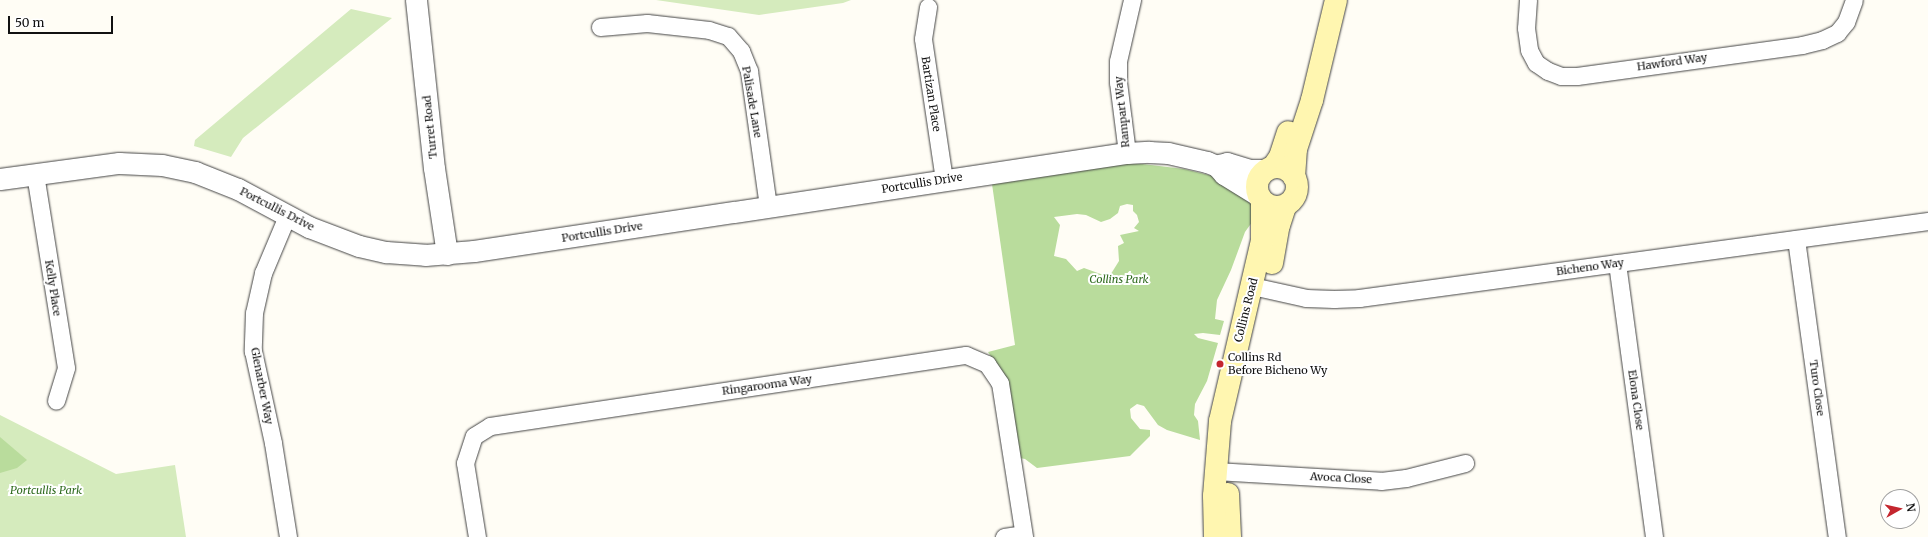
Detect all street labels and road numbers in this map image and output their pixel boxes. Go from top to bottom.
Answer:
street label: Hawford Way [1636,51,1708,73]
street label: Bartizan Place [919,55,943,133]
street label: Palisade Lane [739,65,765,139]
street label: Rampart Way [1112,76,1132,148]
street label: Turret Road [420,95,440,159]
street label: Portcullis Drive [881,170,963,196]
street label: Portcullis Drive [238,185,316,233]
street label: Portcullis Drive [561,219,643,245]
street label: Bicheno Way [1555,256,1625,278]
street label: Kelly Place [42,259,64,317]
street label: Collins Road [1232,276,1260,344]
street label: Glenarber Way [248,347,276,425]
street label: Turo Close [1807,359,1827,417]
street label: Elona Close [1625,369,1647,431]
street label: Ringarooma Way [721,372,813,398]
street label: Avoca Close [1310,470,1372,486]

